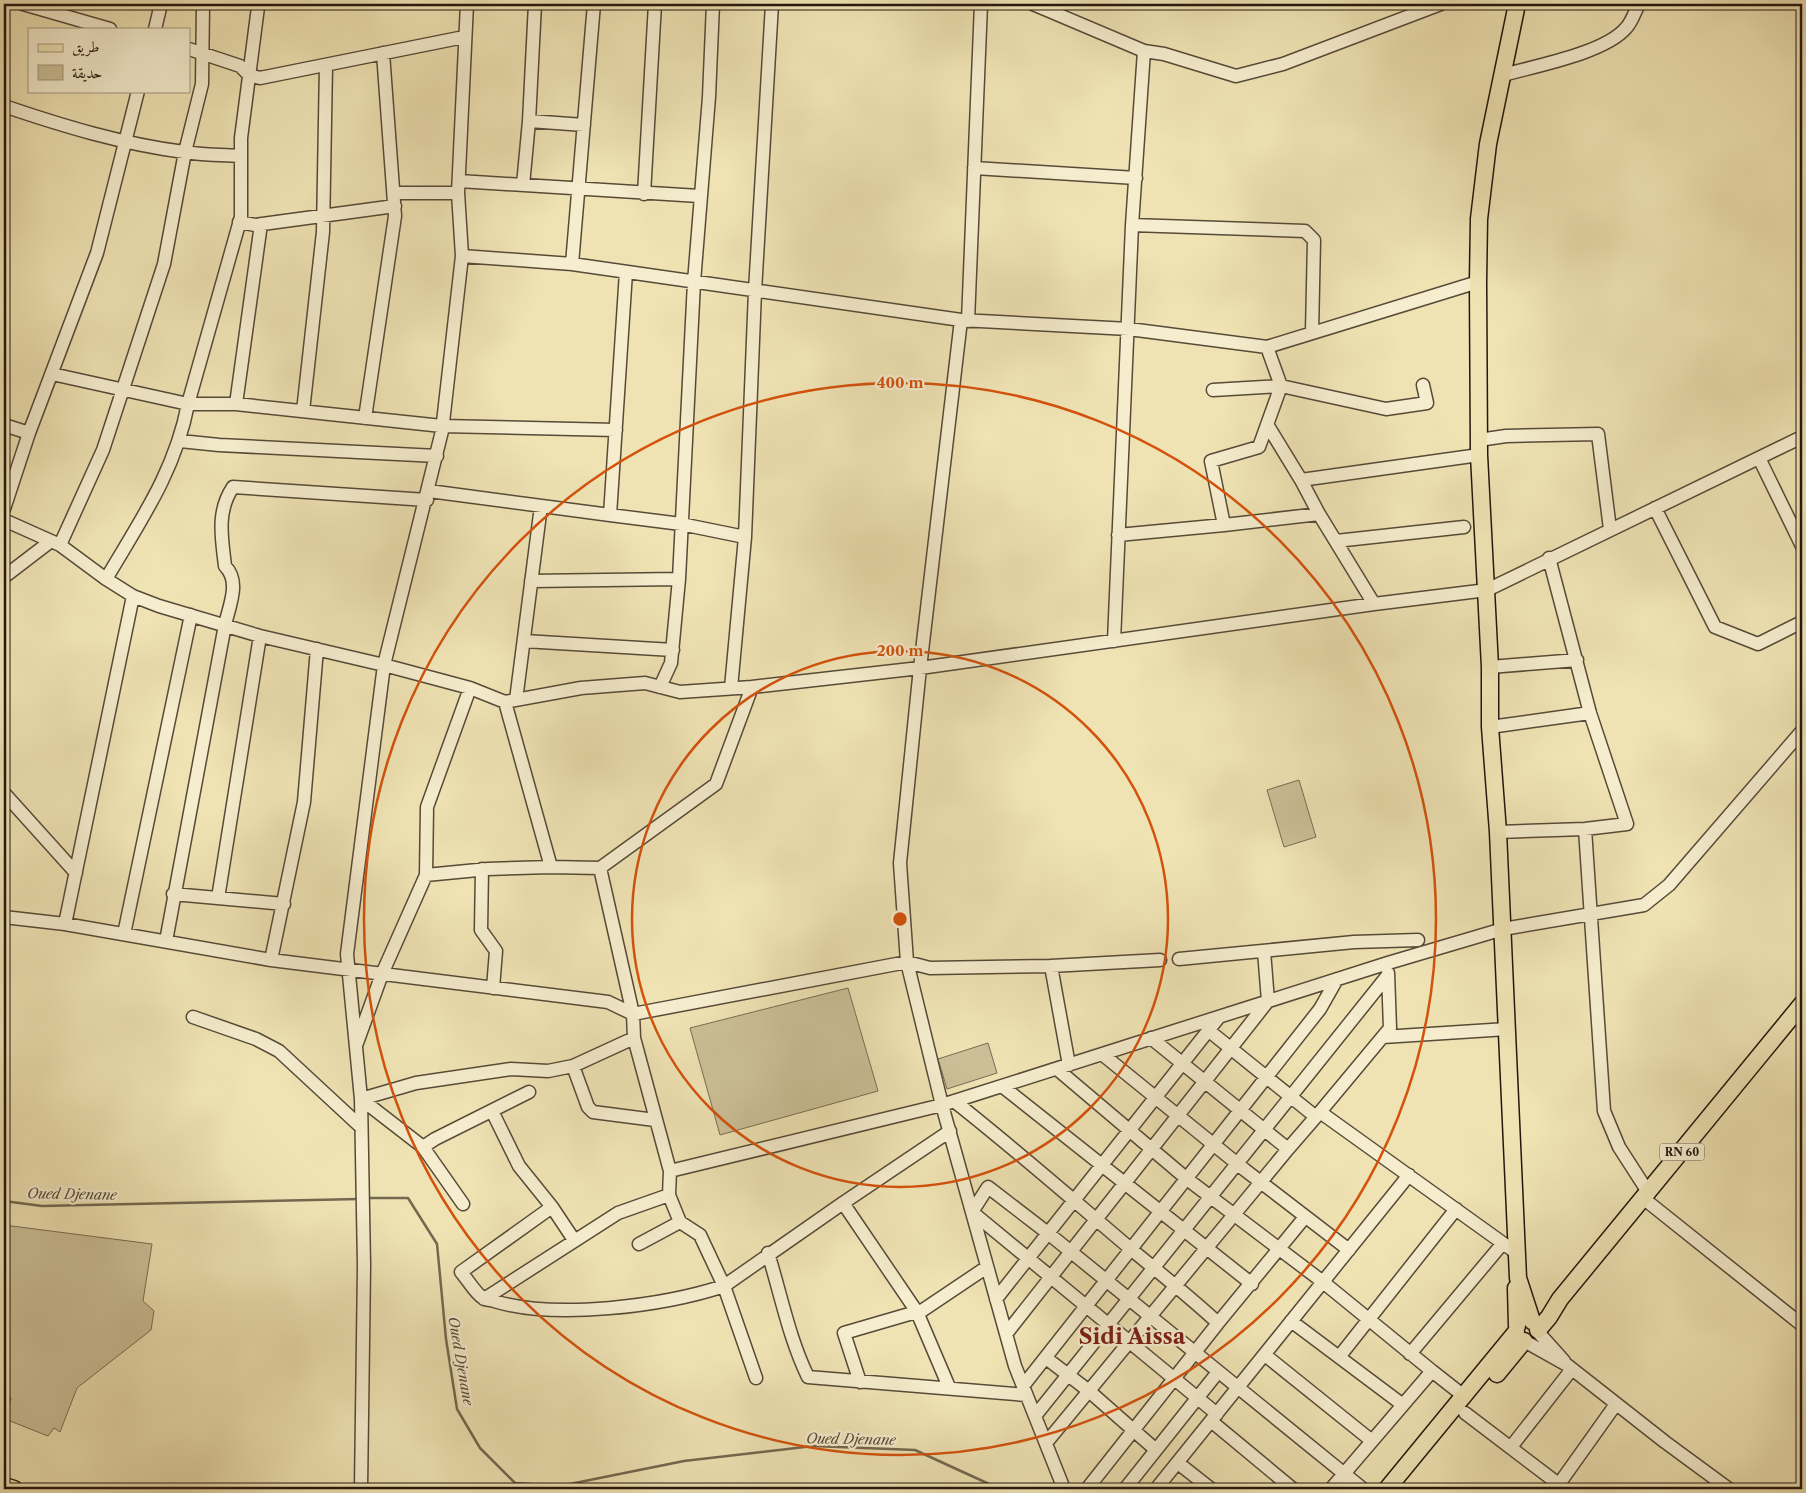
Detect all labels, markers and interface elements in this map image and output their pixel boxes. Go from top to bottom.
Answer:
legend [28,28,190,92]
text: طريق [72,37,99,57]
text: حديقة [72,63,102,82]
text: 400 m [877,373,923,392]
text: 200 m [877,641,923,660]
centre of rings [891,910,909,928]
road number: RN 60 [1660,1144,1704,1160]
water label: Oued Djenane [27,1184,118,1204]
water label: Oued Djenane [444,1315,478,1408]
district label: Sidi Aissa [1078,1323,1186,1350]
water label: Oued Djenane [806,1429,897,1449]

